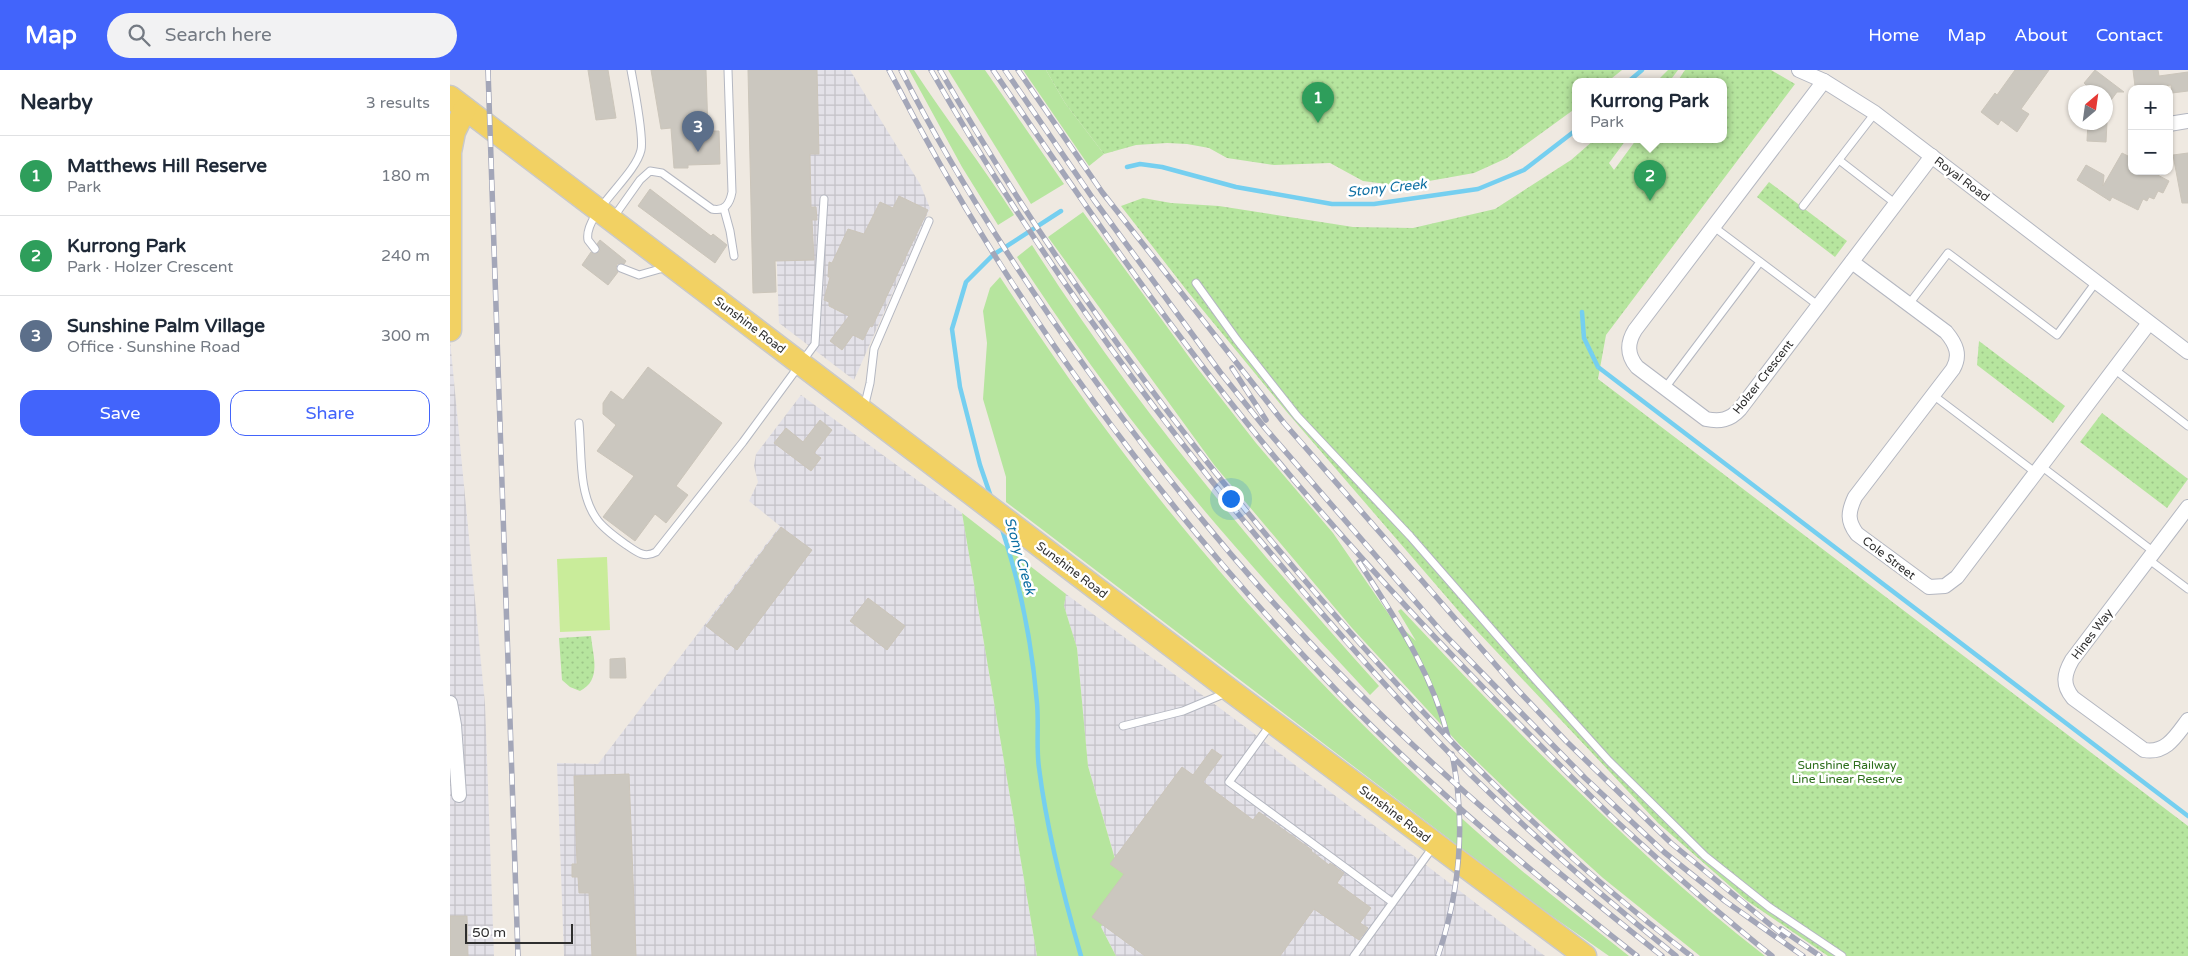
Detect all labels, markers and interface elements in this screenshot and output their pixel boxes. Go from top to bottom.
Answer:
search box [107,13,457,58]
text: Map [25,21,77,50]
icon: search [125,21,153,49]
text: Search here [165,24,272,46]
text: Home [1868,24,1919,46]
text: Map [1947,24,1986,46]
text: About [2014,24,2068,46]
text: Contact [2096,24,2163,46]
popup [1572,78,1727,143]
pin: 1 [1302,82,1334,123]
north arrow [2068,85,2113,130]
map controls [2128,85,2173,175]
button: + [2128,85,2173,130]
text: Nearby [20,90,93,115]
text: Kurrong Park [1590,90,1709,112]
text: 3 results [366,93,430,113]
pin: 3 [682,111,714,152]
text: Park [1590,112,1624,132]
button: − [2128,130,2173,175]
street label: Royal Road [1932,154,1992,204]
text: Matthews Hill Reserve [67,155,267,177]
pin: 2 [1634,160,1666,201]
text: 1 [31,166,41,186]
text: 180 m [381,166,430,186]
water label: Stony Creek [1346,175,1429,201]
text: Park [67,177,101,197]
text: Kurrong Park [67,235,186,257]
text: 2 [31,246,41,266]
text: 240 m [381,246,430,266]
text: Park · Holzer Crescent [67,257,233,277]
street label: Sunshine Road [712,294,788,356]
text: Sunshine Palm Village [67,315,265,337]
text: 3 [31,326,41,346]
text: 300 m [381,326,430,346]
text: Office · Sunshine Road [67,337,240,357]
street label: Holzer Crescent [1730,337,1796,417]
button: Save [20,390,220,436]
button: Share [230,390,430,436]
your location [1218,486,1244,512]
water label: Stony Creek [1001,515,1040,598]
street label: Cole Street [1860,534,1919,583]
street label: Sunshine Road [1034,539,1110,601]
street label: Hines Way [2068,606,2116,662]
park label: Sunshine Railway Line Linear Reserve [1791,758,1903,786]
street label: Sunshine Road [1357,783,1433,845]
scale bar [465,921,572,944]
text: 50 m [472,924,506,941]

